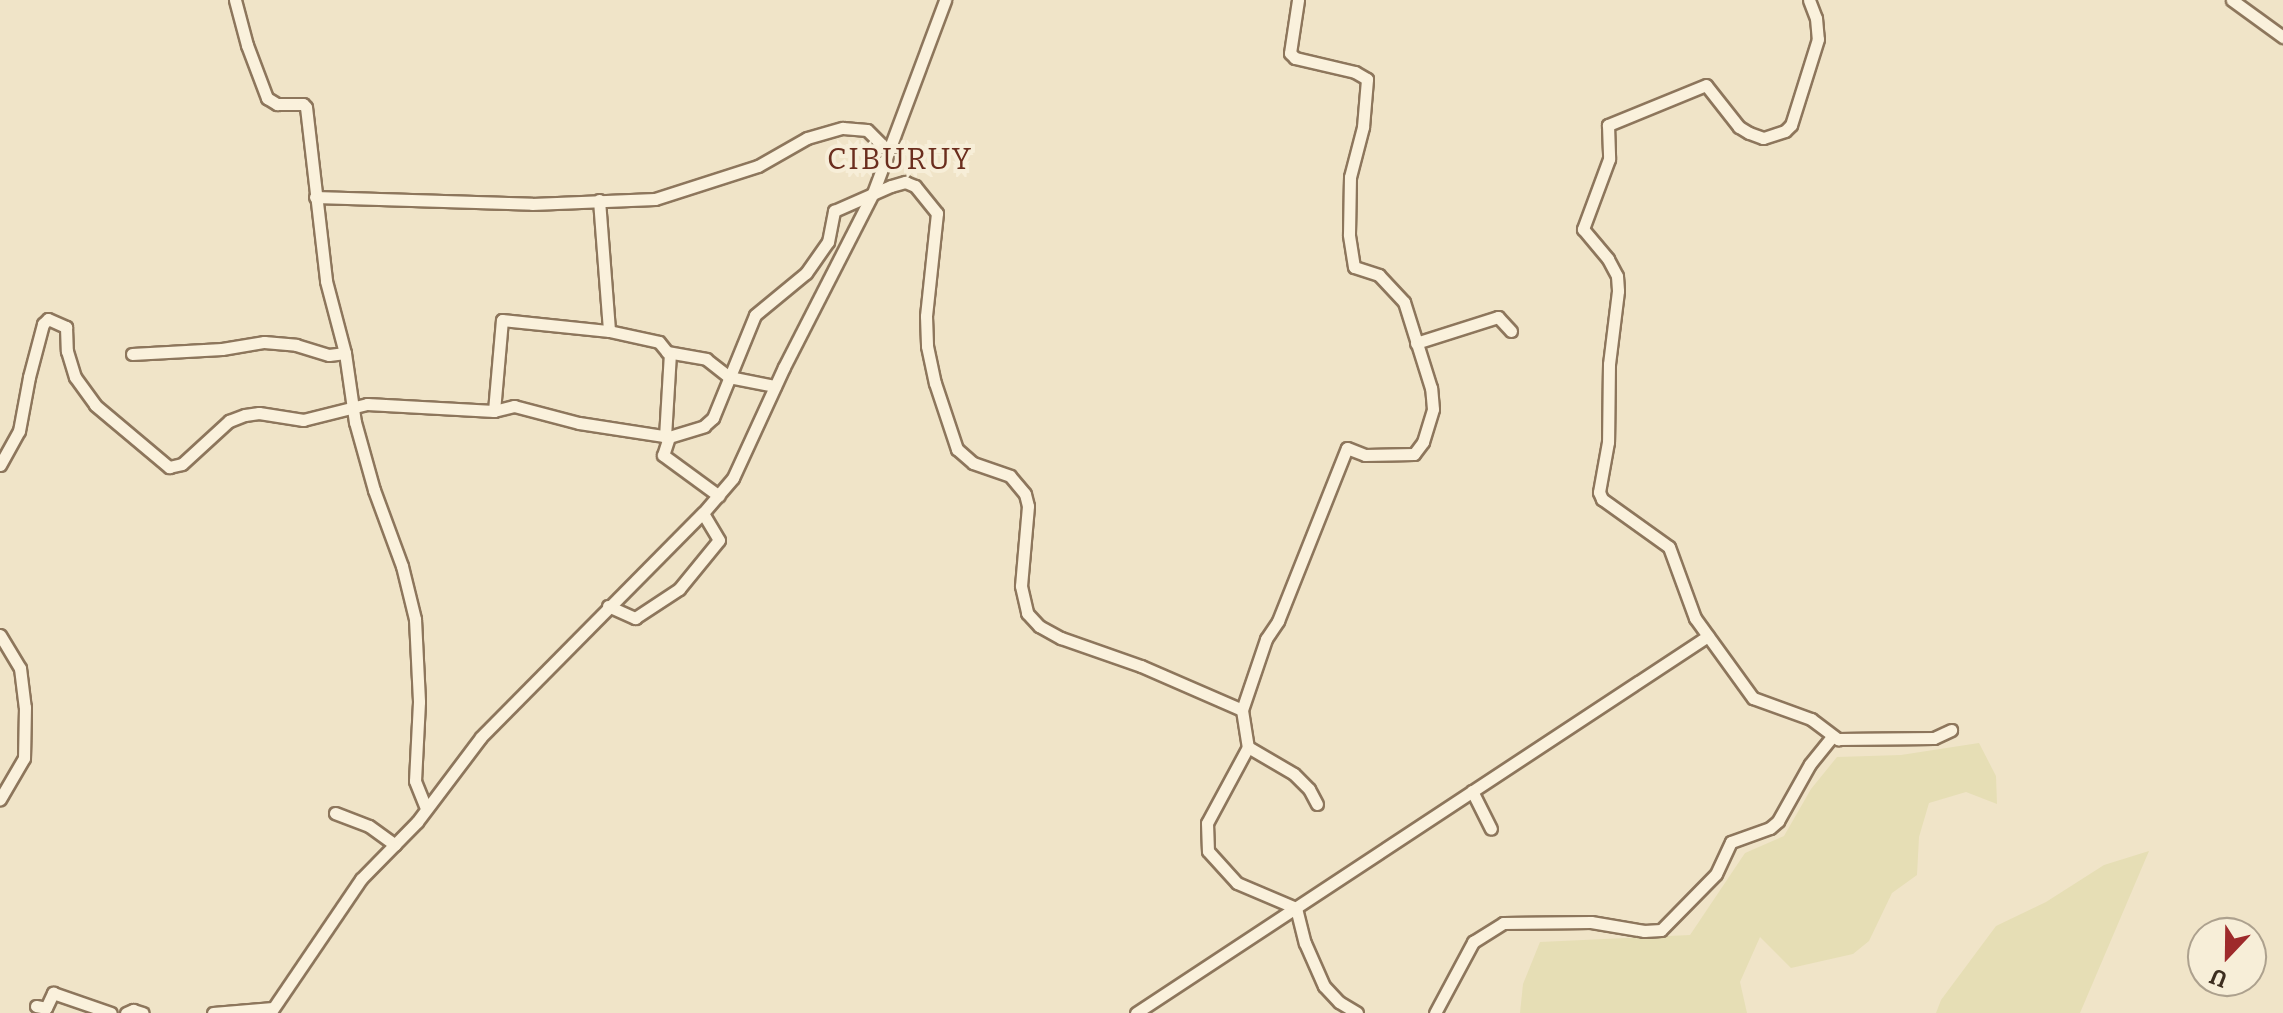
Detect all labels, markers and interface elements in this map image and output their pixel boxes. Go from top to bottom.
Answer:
district label: CIBURUY [827,141,973,177]
north arrow [2187,917,2267,997]
text: U [2206,962,2231,993]

